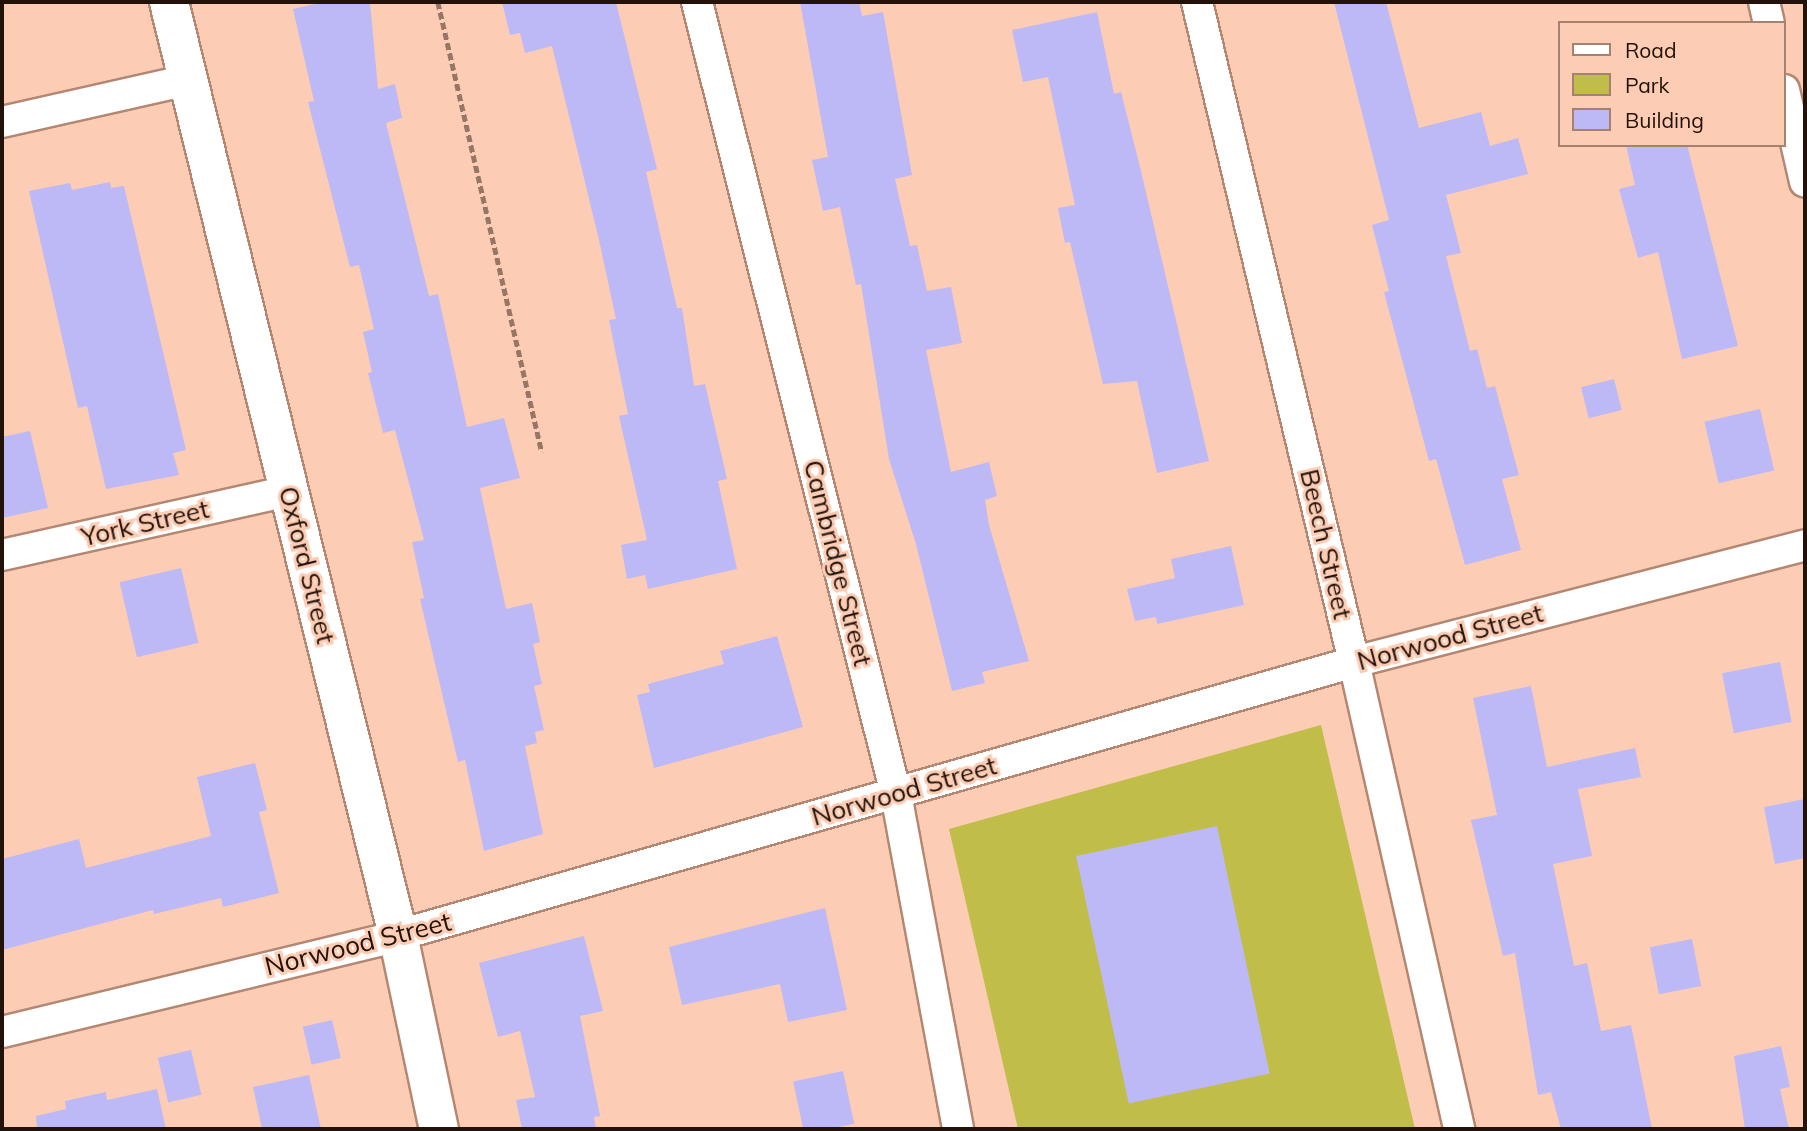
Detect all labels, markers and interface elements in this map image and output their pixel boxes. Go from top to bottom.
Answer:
legend [1559,21,1786,147]
text: Road [1625,37,1676,63]
text: Park [1625,72,1669,98]
text: Building [1625,107,1704,133]
street label: Cambridge Street [797,457,879,669]
street label: Beech Street [1294,466,1358,622]
street label: Oxford Street [272,483,342,647]
street label: York Street [78,493,212,553]
street label: Norwood Street [1354,597,1546,677]
street label: Norwood Street [808,750,1000,832]
street label: Norwood Street [262,906,454,982]

